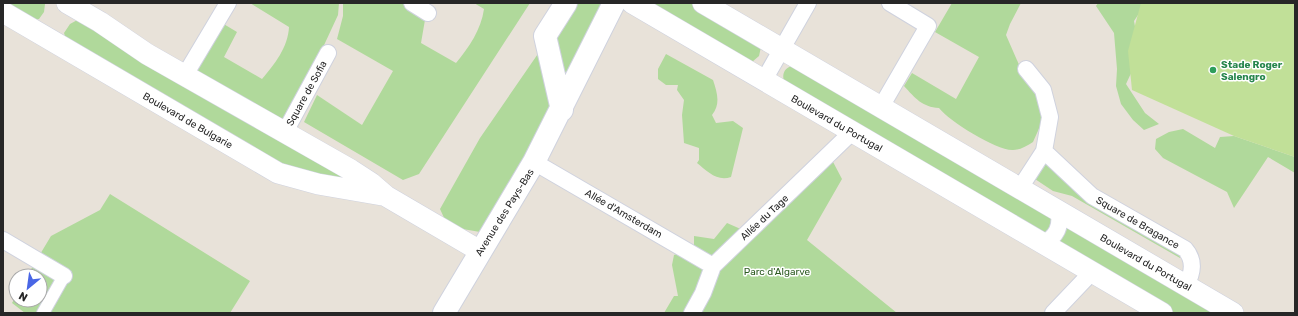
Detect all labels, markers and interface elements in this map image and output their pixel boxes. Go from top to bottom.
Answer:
street label: Square de Sofia [284,59,330,128]
place label: Stade Roger Salengro [1221,59,1283,83]
marker: Stade Roger Salengro [1208,65,1218,75]
street label: Boulevard de Bulgarie [140,90,235,152]
street label: Boulevard du Portugal [789,93,884,155]
street label: Avenue des Pays-Bas [473,167,537,258]
street label: Allée d'Amsterdam [583,187,664,241]
street label: Allée du Tage [738,192,791,243]
street label: Square de Bragance [1094,194,1182,252]
street label: Boulevard du Portugal [1098,232,1193,294]
park label: Parc d'Algarve [744,266,811,278]
north arrow [8,268,48,308]
text: N [17,289,30,304]

